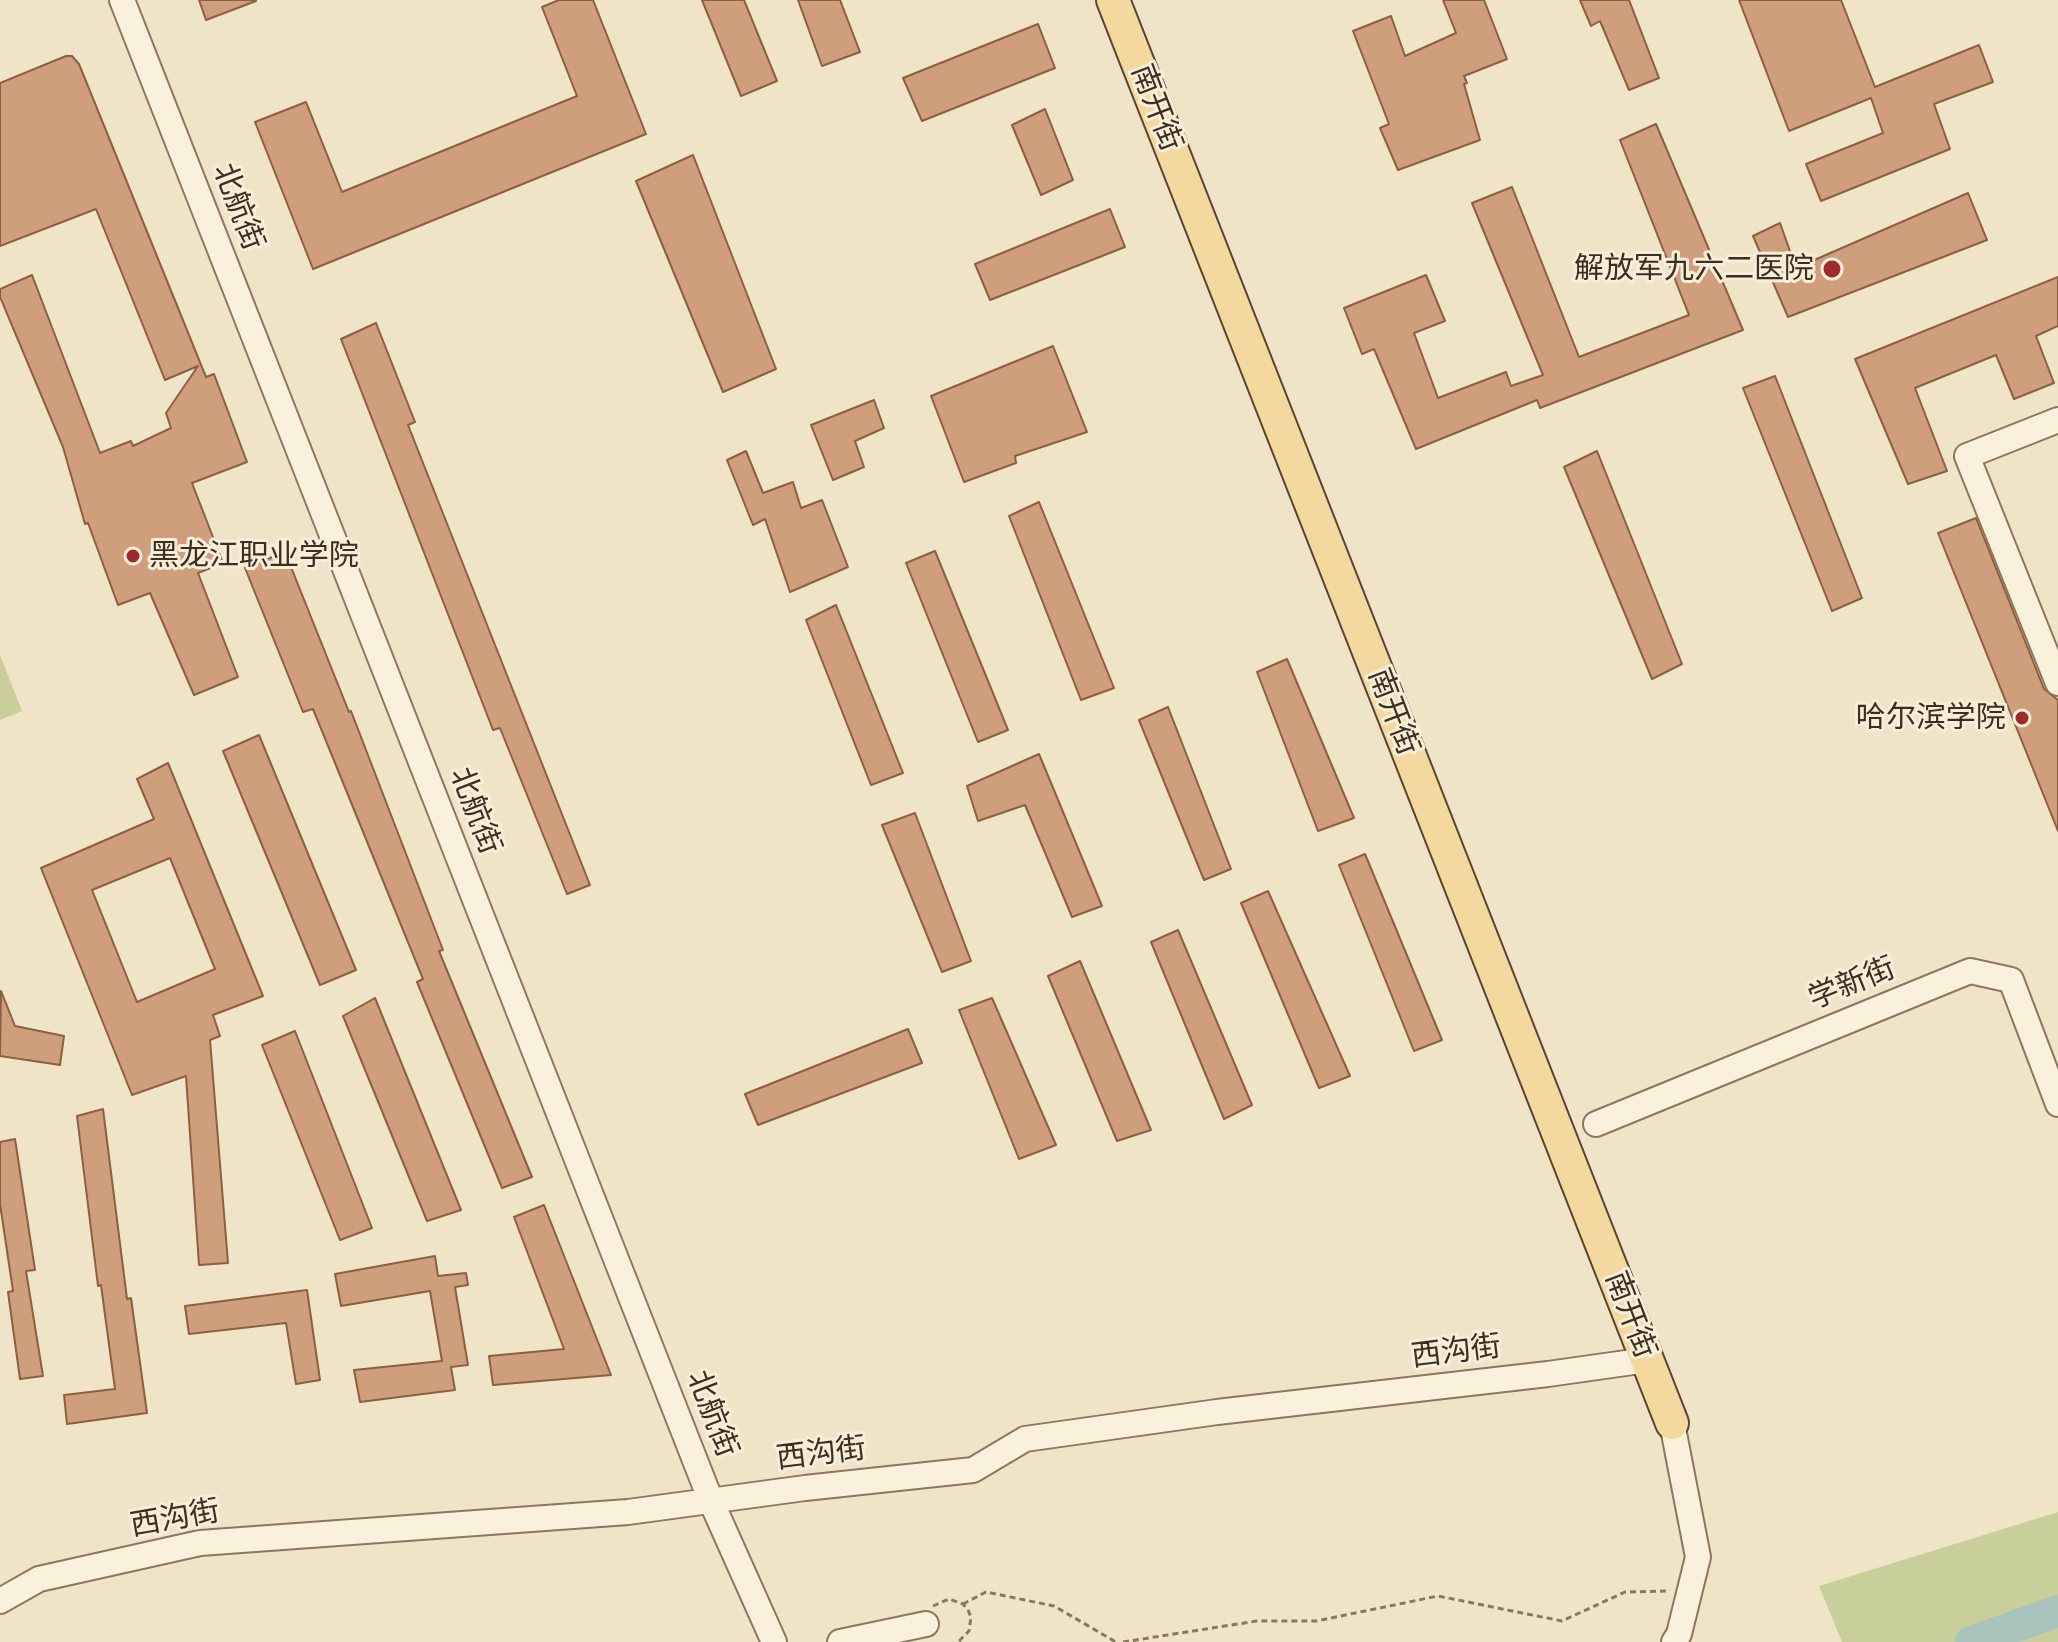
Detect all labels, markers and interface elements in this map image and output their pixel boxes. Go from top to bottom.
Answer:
street label: 南开街 [1123,60,1189,156]
street label: 北航街 [205,159,271,255]
place label: 解放军九六二医院 [1574,251,1814,287]
marker: 解放军九六二医院 [1821,258,1843,280]
place label: 黑龙江职业学院 [149,538,359,574]
marker: 黑龙江职业学院 [124,547,142,565]
street label: 南开街 [1360,664,1426,760]
place label: 哈尔滨学院 [1856,700,2006,736]
marker: 哈尔滨学院 [2013,709,2031,727]
street label: 北航街 [442,763,508,859]
street label: 学新街 [1804,950,1900,1018]
street label: 南开街 [1597,1267,1663,1363]
street label: 西沟街 [1409,1329,1503,1375]
street label: 北航街 [679,1366,745,1462]
street label: 西沟街 [774,1431,868,1477]
street label: 西沟街 [128,1493,222,1545]

